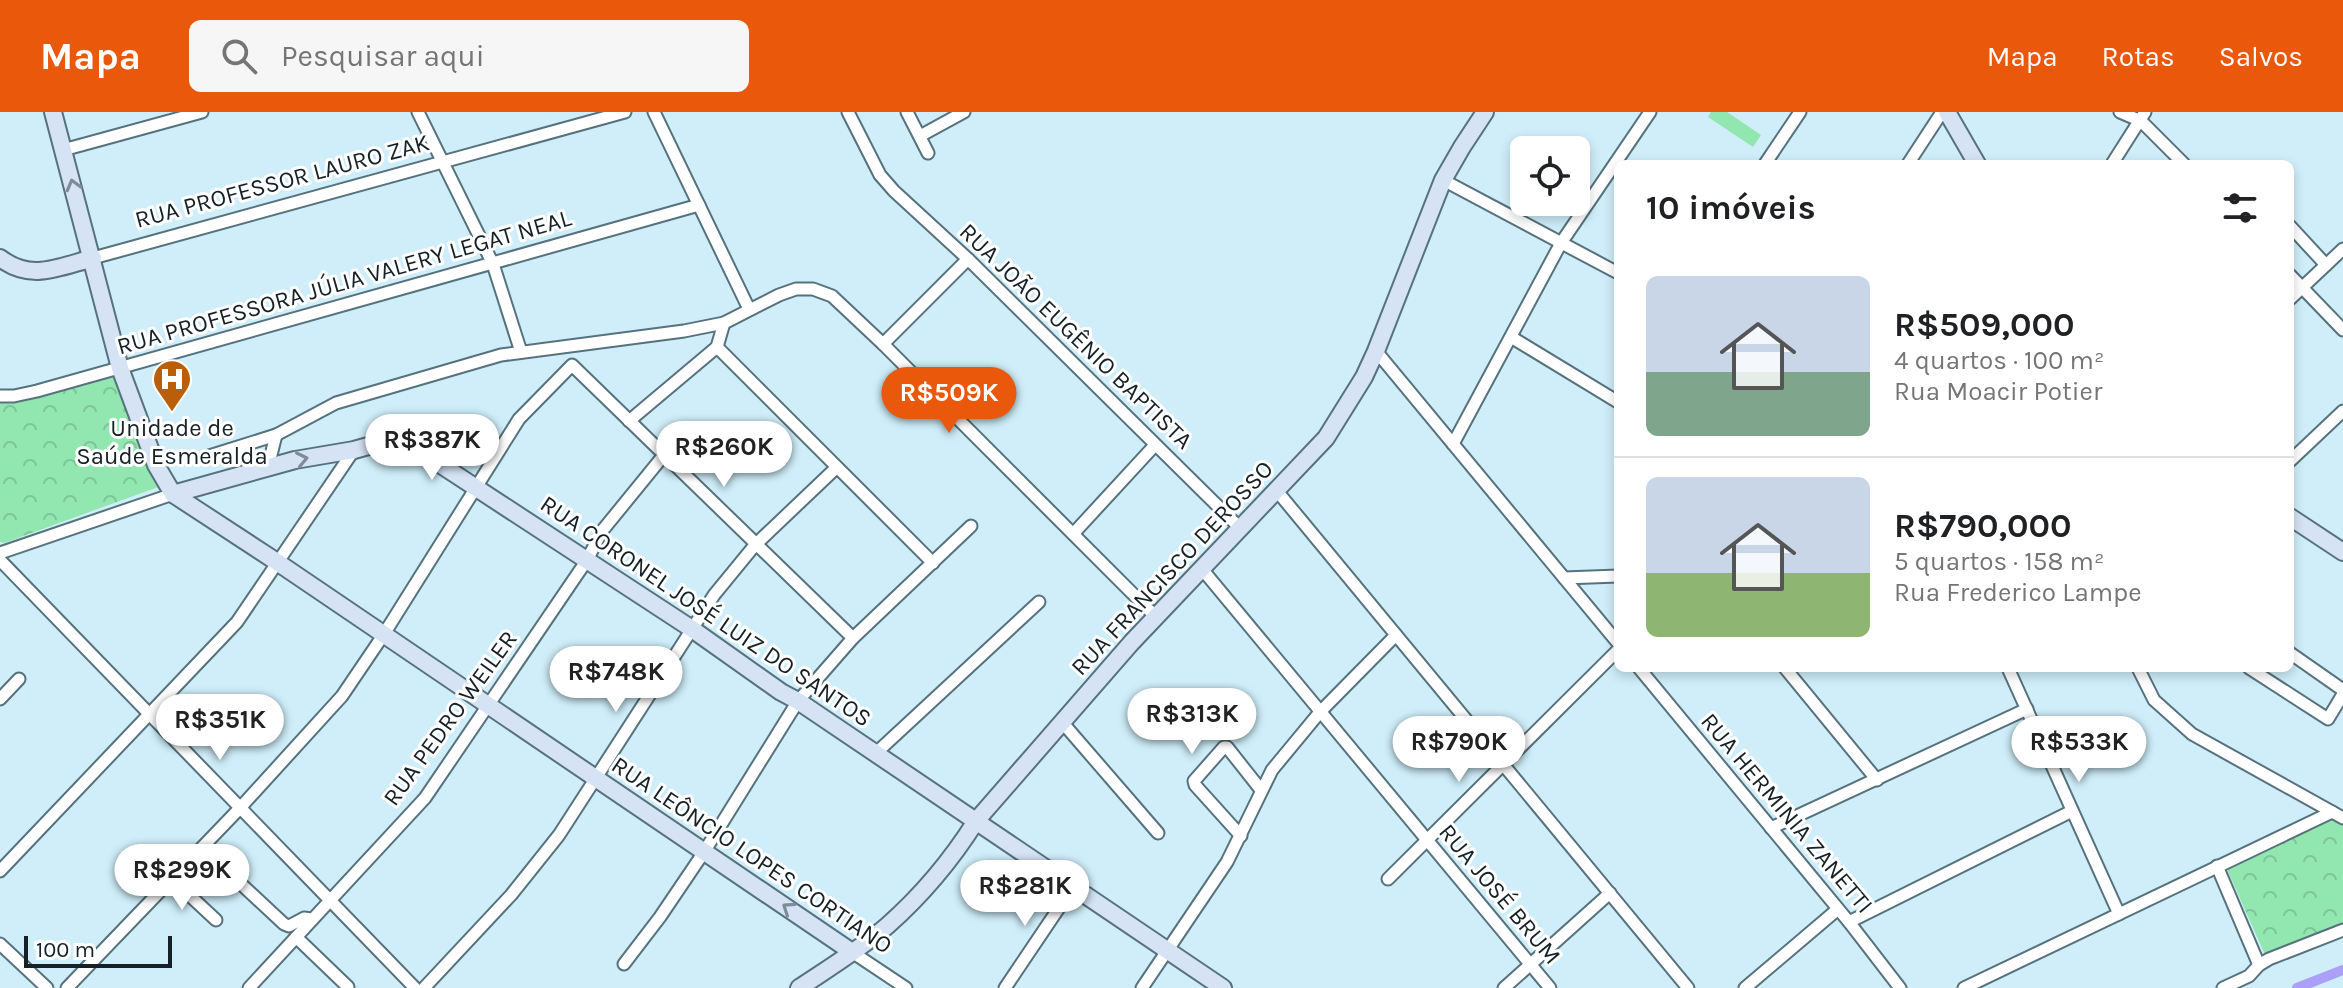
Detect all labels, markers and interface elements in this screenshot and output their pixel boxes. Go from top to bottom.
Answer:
search box [189,20,749,92]
text: Mapa [40,34,141,79]
icon: search [217,34,261,78]
text: Pesquisar aqui [281,38,485,74]
text: Mapa [1987,40,2058,73]
text: Rotas [2102,40,2175,73]
text: Salvos [2219,40,2303,73]
street label: RUA PROFESSOR LAURO ZAK [132,128,433,234]
map controls [1510,136,1590,216]
button: locate [1510,136,1590,216]
one-way arrow [66,179,82,193]
icon: filters [2218,186,2262,230]
text: 10 imóveis [1646,188,1816,228]
street label: RUA PROFESSORA JÚLIA VALERY LEGAT NEAL [113,202,575,360]
street label: RUA JOÃO EUGÊNIO BAPTISTA [954,217,1198,455]
text: R$509,000 [1894,305,2074,345]
icon: home [1710,308,1806,404]
text: 4 quartos · 100 m² [1894,345,2104,376]
hospital icon: Unidade de Saúde Esmeralda [151,358,193,413]
pin: R$509K [884,367,1014,435]
text: Rua Moacir Potier [1894,376,2102,407]
text: R$509K [899,377,999,408]
place label: Unidade de Saúde Esmeralda [76,414,268,470]
pin: R$387K [367,414,497,482]
pin: R$260K [659,421,789,489]
text: R$387K [383,424,481,455]
text: R$260K [674,431,774,462]
one-way arrow [295,451,309,468]
street label: RUA FRANCISCO DEROSSO [1065,455,1279,681]
street label: RUA CORONEL JOSÉ LUIZ DO SANTOS [535,489,877,733]
text: R$790,000 [1894,506,2072,546]
icon: home [1710,509,1806,605]
text: 5 quartos · 158 m² [1894,546,2104,577]
text: Rua Frederico Lampe [1894,577,2142,608]
street label: RUA PEDRO WEILER [377,625,523,811]
pin: R$748K [551,646,681,714]
text: R$748K [568,656,664,687]
pin: R$313K [1127,688,1257,756]
pin: R$351K [155,694,285,762]
text: R$313K [1145,698,1239,729]
text: R$351K [174,704,266,735]
street label: RUA HERMINIA ZANETTI [1695,707,1879,919]
pin: R$790K [1394,716,1524,784]
pin: R$533K [2014,716,2144,784]
text: R$790K [1411,726,1507,757]
text: R$533K [2029,726,2129,757]
street label: RUA LEÔNCIO LOPES CORTIANO [606,750,898,959]
street label: RUA JOSÉ BRUM [1433,818,1568,970]
pin: R$299K [117,844,247,912]
text: R$299K [132,854,232,885]
pin: R$281K [960,860,1090,928]
text: R$281K [978,870,1072,901]
one-way arrow [782,903,796,918]
scale bar [24,932,172,968]
text: 100 m [36,937,95,963]

